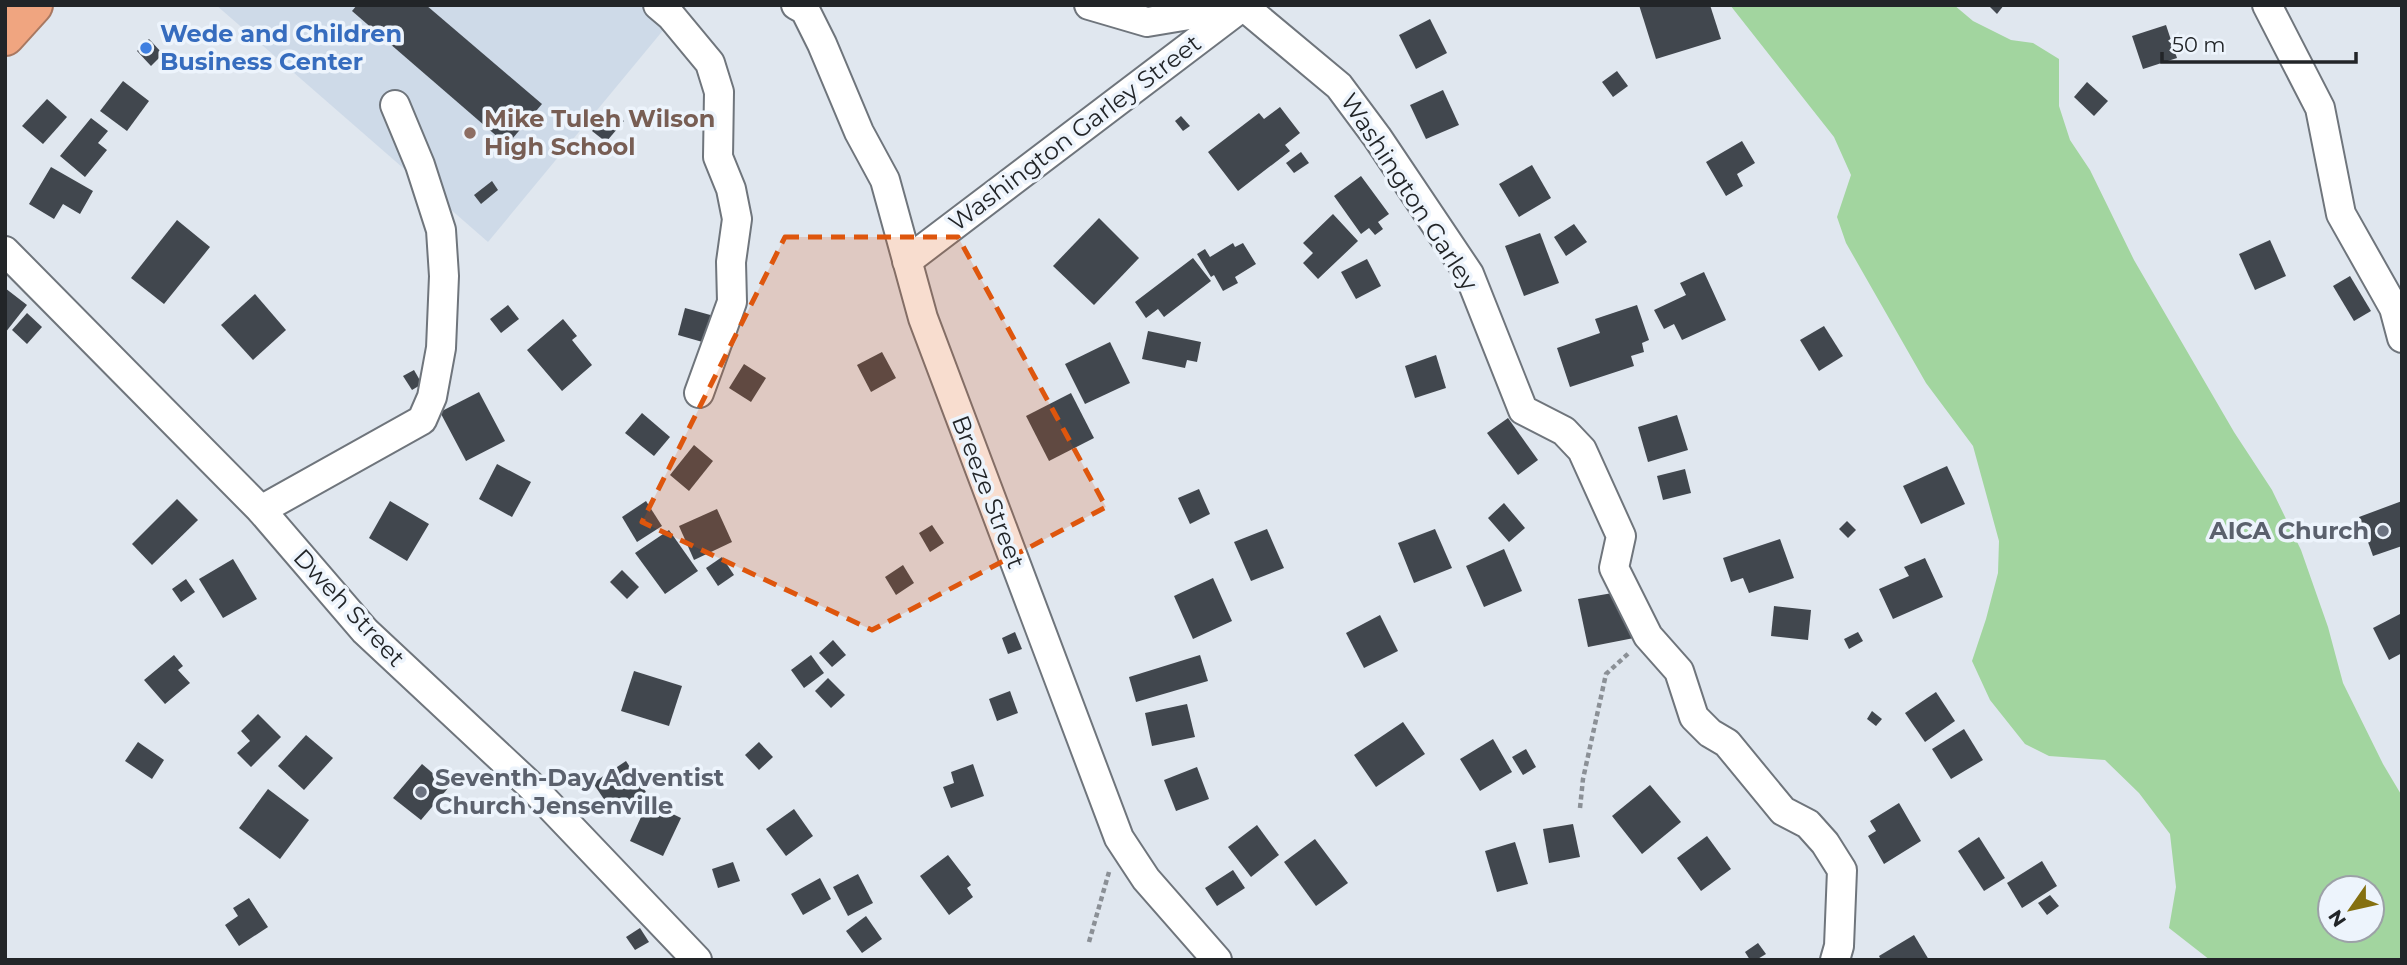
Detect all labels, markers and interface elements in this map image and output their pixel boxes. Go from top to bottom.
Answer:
place label: Wede and Children Business Center [160,19,402,76]
scale bar [2162,21,2356,65]
street label: Washington Garley Street [943,28,1207,237]
text: 50 m [2172,32,2226,57]
marker: Wede and Children Business Center [138,40,154,56]
street label: Washington Garley [1335,88,1484,296]
place label: Mike Tuleh Wilson High School [484,104,715,161]
marker: Mike Tuleh Wilson High School [462,125,478,141]
street label: Breeze Street [946,411,1031,573]
place label: AICA Church [2208,516,2369,545]
marker: AICA Church [2375,523,2391,539]
street label: Dweh Street [288,543,411,673]
place label: Seventh-Day Adventist Church Jensenville [435,763,725,820]
marker: Seventh-Day Adventist Church Jensenville [413,784,429,800]
north arrow [2316,874,2386,944]
text: N [2323,905,2351,931]

